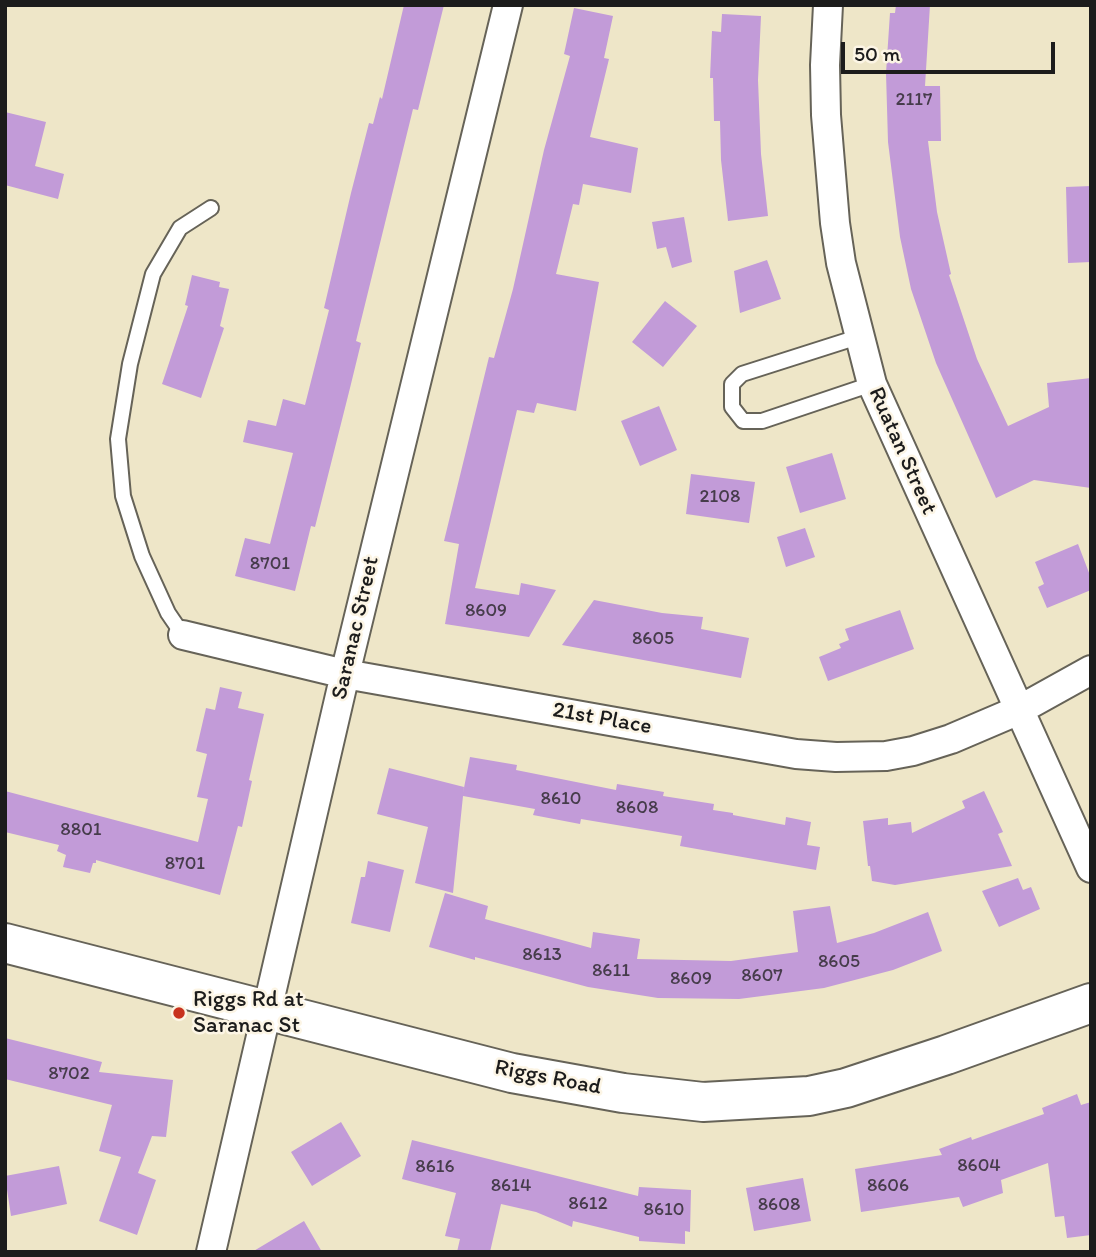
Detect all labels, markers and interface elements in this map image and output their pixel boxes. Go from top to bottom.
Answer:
scale bar [844,28,1058,72]
text: 50 m [854,41,900,66]
house number: 2117 [895,89,933,111]
street label: Ruatan Street [862,383,942,519]
house number: 2108 [700,486,740,508]
house number: 8701 [250,553,290,575]
street label: Saranac Street [326,554,386,702]
house number: 8609 [465,600,507,622]
house number: 8605 [632,628,674,650]
street label: 21st Place [550,697,654,741]
house number: 8610 [541,788,581,810]
house number: 8608 [616,797,658,819]
house number: 8801 [60,819,102,841]
house number: 8701 [165,853,205,875]
house number: 8613 [522,944,562,966]
house number: 8605 [818,951,860,973]
house number: 8611 [592,960,630,982]
house number: 8607 [741,965,783,987]
house number: 8609 [670,968,712,990]
place label: Riggs Rd at Saranac St [193,986,304,1040]
marker: Riggs Rd at Saranac St [171,1005,187,1021]
street label: Riggs Road [492,1054,604,1102]
house number: 8702 [48,1063,90,1085]
house number: 8604 [957,1155,1001,1177]
house number: 8616 [415,1156,455,1178]
house number: 8614 [491,1175,531,1197]
house number: 8606 [867,1175,909,1197]
house number: 8612 [568,1193,608,1215]
house number: 8608 [758,1194,800,1216]
house number: 8610 [644,1199,684,1221]

